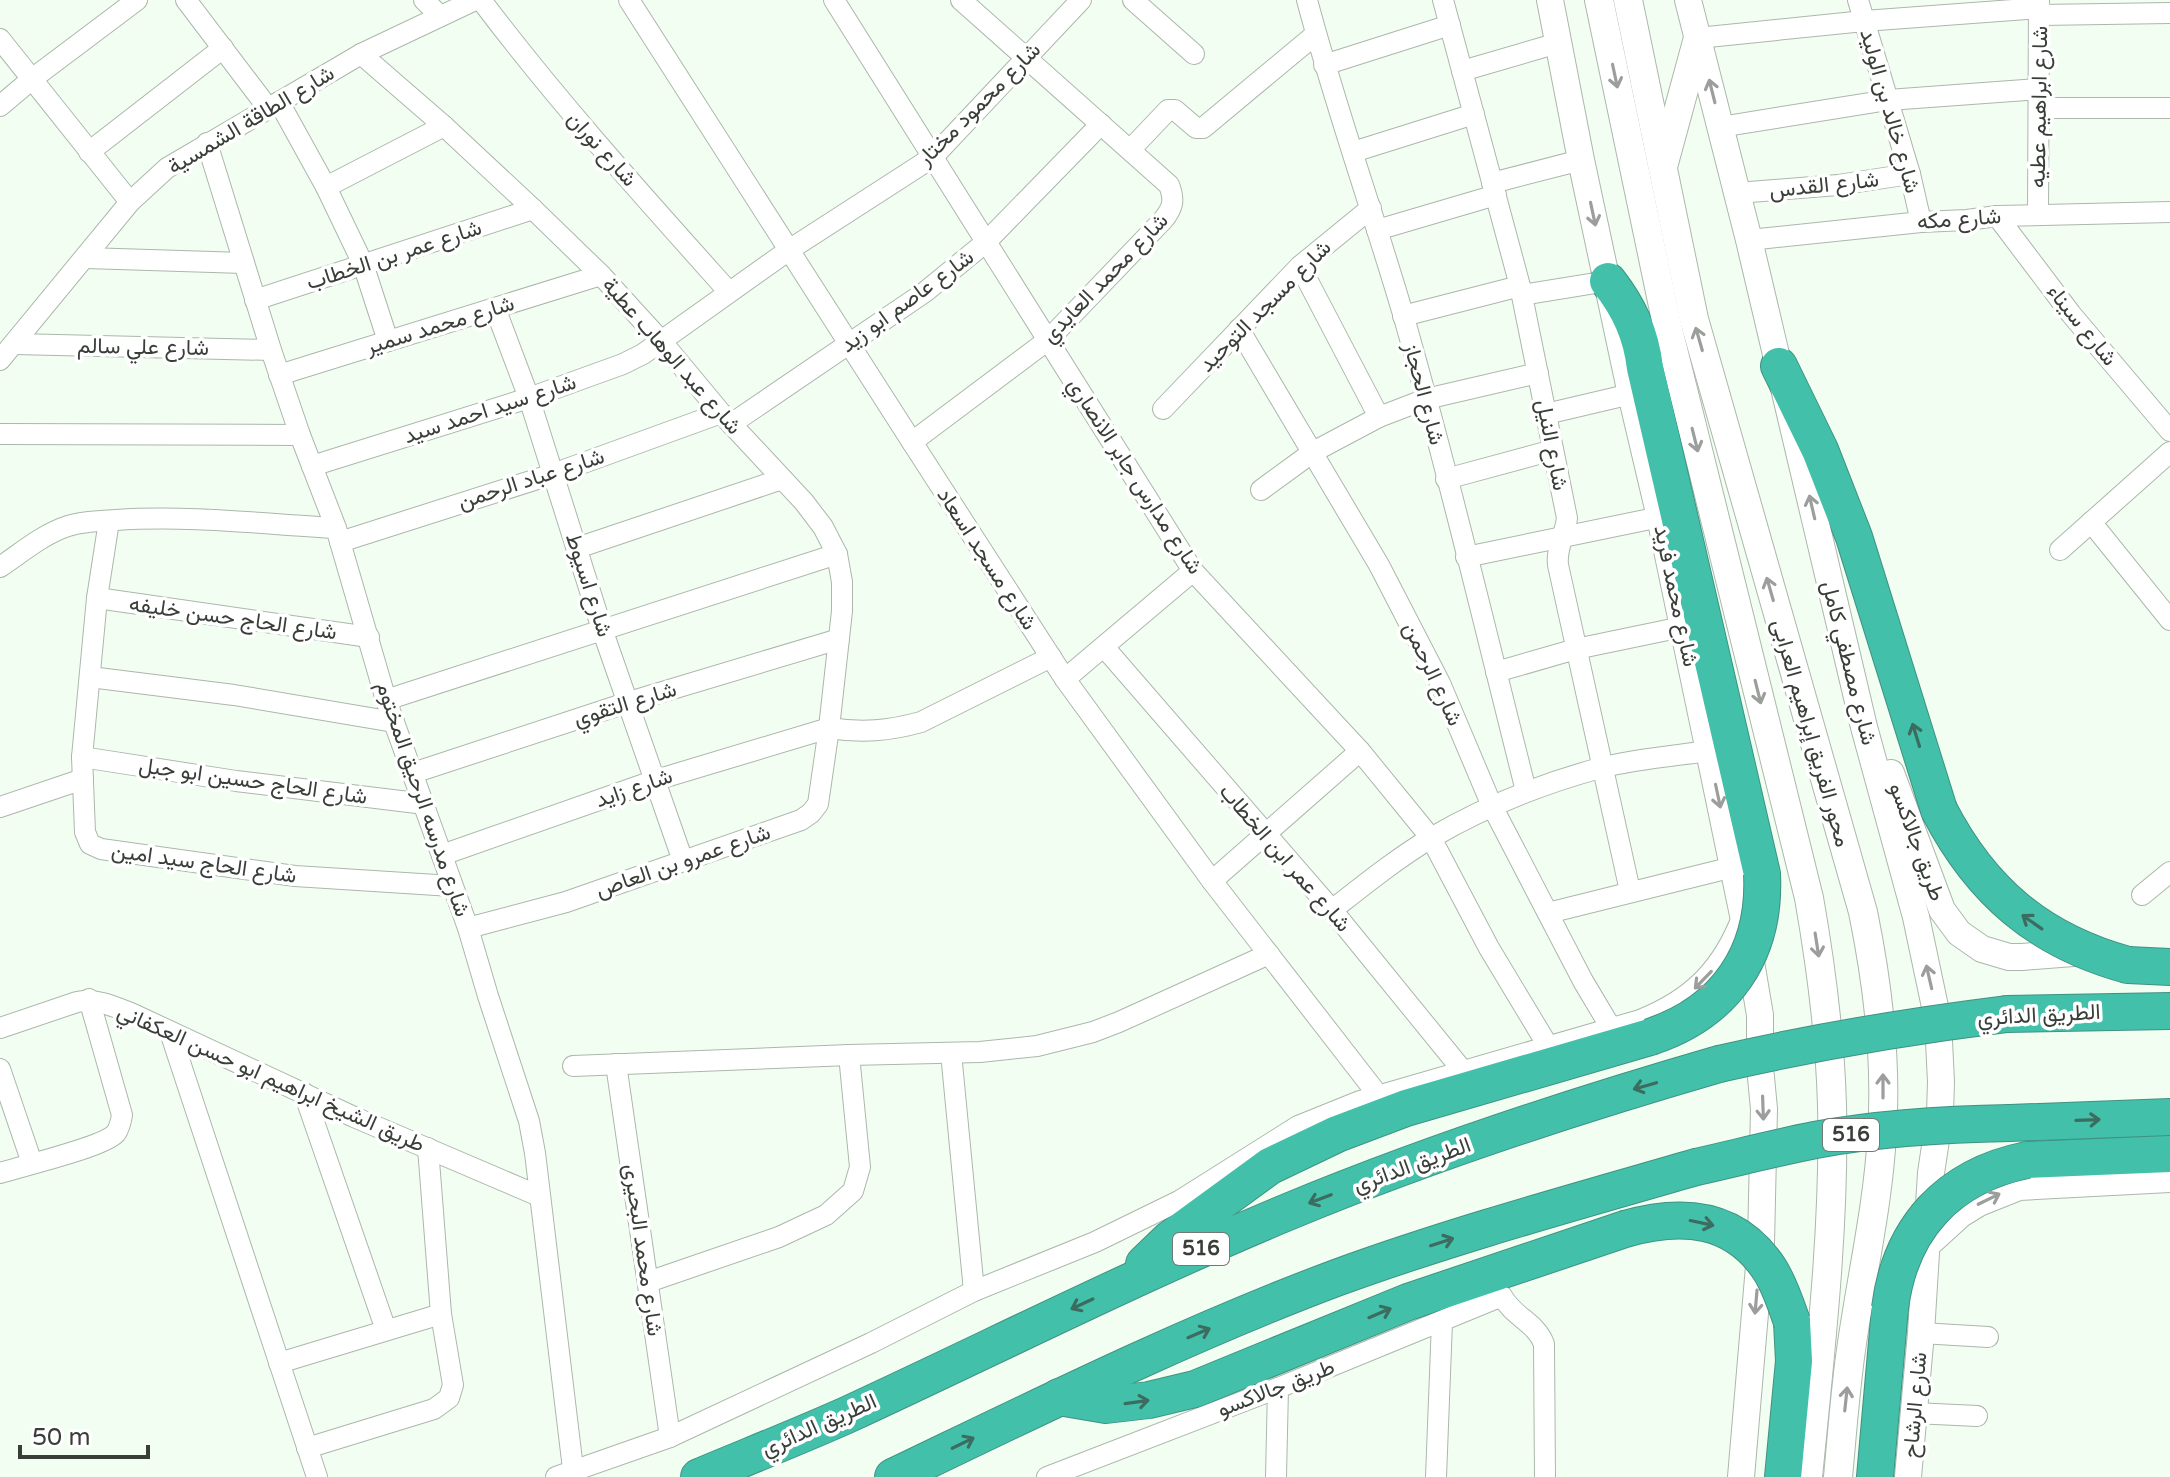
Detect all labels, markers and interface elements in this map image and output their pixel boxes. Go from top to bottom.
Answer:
street label: شارع خالد بن الوليد [1853,26,1926,196]
street label: شارع ابراهيم عطيه [2025,26,2054,188]
street label: شارع محمود مختار [911,37,1047,173]
street label: شارع الطاقة الشمسية [163,60,340,181]
one-way arrow [1608,63,1623,89]
one-way arrow [1703,79,1718,105]
street label: شارع نوران [561,106,642,193]
street label: شارع القدس [1768,166,1880,205]
one-way arrow [1586,200,1601,226]
street label: شارع مكه [1916,203,2002,236]
street label: شارع محمد العايدي [1036,208,1177,352]
street label: شارع عمر بن الخطاب [303,214,485,297]
street label: شارع مسجد التوحيد [1194,235,1337,378]
street label: شارع عاصم ابو زيد [835,244,979,359]
street label: شارع عبد الوهاب عطية [596,272,747,440]
street label: شارع سيناء [2040,279,2123,372]
street label: شارع محمد سمير [362,290,518,361]
one-way arrow [1691,326,1706,352]
street label: شارع علي سالم [77,333,209,366]
street label: شارع الحجاز [1397,339,1450,448]
street label: شارع سيد احمد سيد [401,369,580,450]
street label: شارع مدارس جابر الانصاري [1058,373,1208,582]
street label: شارع النيل [1529,397,1574,493]
one-way arrow [1689,426,1704,452]
street label: شارع عباد الرحمن [454,443,608,516]
street label: شارع مسجد اسعاد [931,483,1043,635]
one-way arrow [1804,495,1819,521]
street label: شارع محمد فريد [1647,523,1704,669]
street label: شارع اسيوط [559,530,618,641]
one-way arrow [1761,576,1776,602]
street label: شارع مصطفي كامل [1811,578,1882,749]
street label: شارع الحاج حسن خليفه [127,591,339,646]
street label: محور الفريق إبراهيم العرابى [1765,616,1856,850]
street label: شارع الرحمن [1397,618,1468,730]
street label: شارع التقوي [570,676,681,737]
street label: شارع مدرسه الرحيق المختوم [370,678,476,920]
one-way arrow [1751,679,1766,704]
one-way arrow [1908,723,1923,749]
street label: شارع الحاج حسين ابو جبل [137,752,369,811]
street label: شارع زايد [592,763,676,814]
street label: شارع عمر ابن الخطاب [1213,779,1356,938]
street label: طريق جالاكسو [1884,780,1950,904]
one-way arrow [1712,783,1727,809]
street label: شارع عمرو بن العاص [592,819,774,904]
street label: شارع الحاج سيد امين [110,837,298,890]
one-way arrow [2022,913,2044,930]
one-way arrow [1810,932,1825,957]
one-way arrow [1921,964,1936,990]
one-way arrow [1693,970,1712,990]
street label: طريق الشيخ ابراهيم ابو حسن العكفاني [111,998,429,1162]
street label: الطريق الدائري [1977,999,2102,1036]
one-way arrow [1875,1073,1891,1100]
one-way arrow [1632,1079,1658,1094]
one-way arrow [1756,1094,1771,1121]
one-way arrow [2074,1113,2101,1128]
road number: 516 [1823,1119,1879,1151]
street label: الطريق الدائري [1350,1132,1476,1203]
street label: شارع محمد البحيرى [617,1162,668,1338]
one-way arrow [1977,1191,2001,1206]
one-way arrow [1308,1193,1333,1207]
one-way arrow [1688,1216,1714,1231]
road number: 516 [1173,1233,1229,1265]
one-way arrow [1429,1233,1454,1248]
one-way arrow [1748,1288,1763,1315]
one-way arrow [1070,1297,1094,1312]
one-way arrow [1367,1305,1392,1320]
one-way arrow [1186,1325,1211,1340]
street label: شارع الرشاح [1897,1351,1934,1459]
street label: طريق جالاكسو [1214,1354,1338,1422]
one-way arrow [1838,1386,1853,1413]
street label: الطريق الدائري [757,1388,883,1467]
one-way arrow [1123,1394,1149,1409]
scale bar [20,1409,148,1459]
text: 50 m [32,1423,90,1452]
one-way arrow [951,1435,975,1450]

